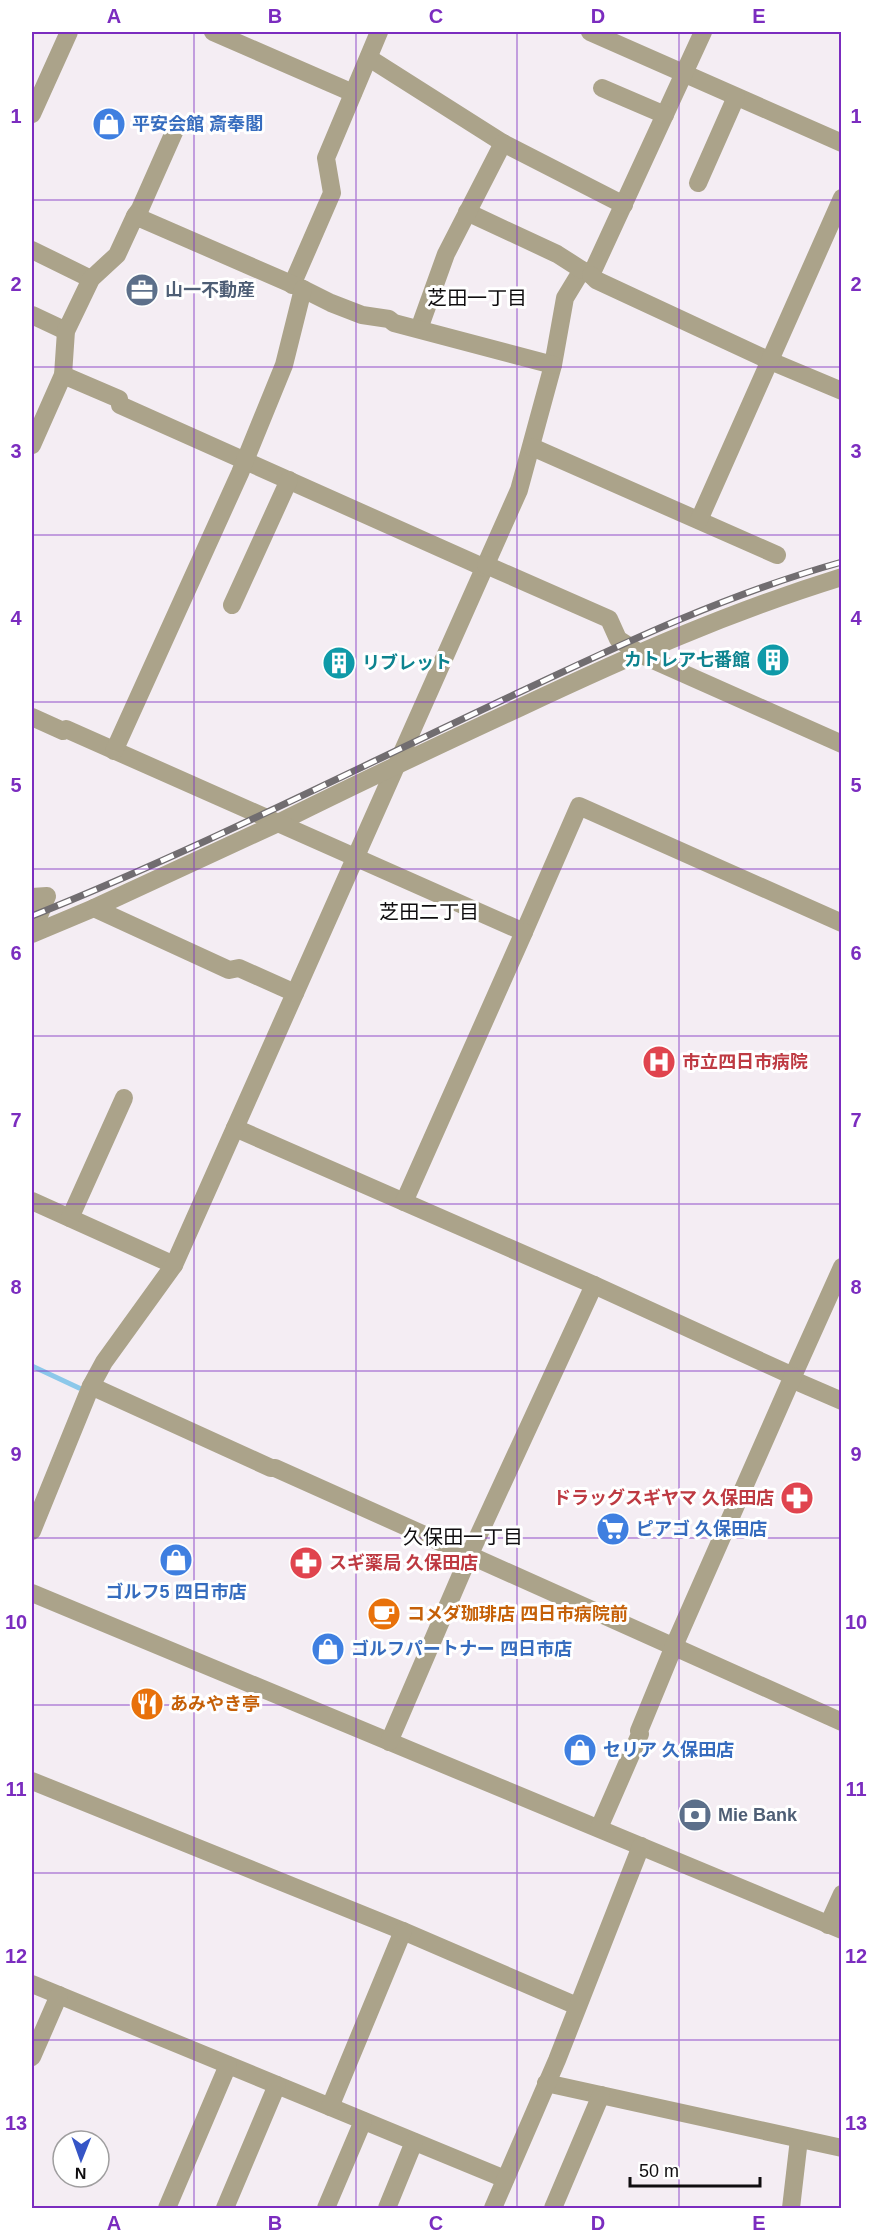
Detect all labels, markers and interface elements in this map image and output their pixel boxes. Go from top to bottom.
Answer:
text: A [107,5,121,27]
text: B [268,5,282,27]
text: C [429,5,443,27]
text: D [591,5,605,27]
text: E [752,5,766,27]
text: 1 [10,105,22,127]
text: 1 [850,105,862,127]
shop icon: 平安会館 斎奉閣 [91,106,127,142]
place label: 平安会館 斎奉閣 [132,114,263,134]
office icon: 山一不動産 [124,272,160,308]
text: 2 [10,273,22,295]
text: 2 [850,273,862,295]
place label: 山一不動産 [165,280,255,300]
district label: 芝田一丁目 [427,287,527,309]
text: 3 [10,440,22,462]
text: 3 [850,440,862,462]
text: 4 [10,607,22,629]
text: 4 [850,607,862,629]
building icon: カトレア七番館 [755,642,791,678]
building icon: リブレット [321,645,357,681]
place label: カトレア七番館 [624,650,750,670]
place label: リブレット [362,653,452,673]
text: 5 [10,774,22,796]
text: 5 [850,774,862,796]
district label: 芝田二丁目 [379,901,479,923]
text: 6 [10,942,22,964]
text: 6 [850,942,862,964]
hospital icon: 市立四日市病院 [641,1044,677,1080]
place label: 市立四日市病院 [682,1052,808,1072]
text: 7 [10,1109,22,1131]
text: 7 [850,1109,862,1131]
text: 8 [10,1276,22,1298]
text: 8 [850,1276,862,1298]
text: 9 [10,1443,22,1465]
text: 9 [850,1443,862,1465]
pharmacy icon: ドラッグスギヤマ 久保田店 [779,1480,815,1516]
place label: ドラッグスギヤマ 久保田店 [553,1488,774,1508]
supermarket icon: ピアゴ 久保田店 [595,1511,631,1547]
place label: ピアゴ 久保田店 [636,1519,767,1539]
district label: 久保田一丁目 [403,1526,523,1548]
shop icon: ゴルフ5 四日市店 [158,1542,194,1578]
pharmacy icon: スギ薬局 久保田店 [288,1545,324,1581]
place label: スギ薬局 久保田店 [329,1553,478,1573]
place label: ゴルフ5 四日市店 [105,1582,247,1602]
cafe icon: コメダ珈琲店 四日市病院前 [366,1596,402,1632]
place label: コメダ珈琲店 四日市病院前 [407,1604,628,1624]
text: 10 [5,1611,27,1633]
text: 10 [845,1611,867,1633]
shop icon: ゴルフパートナー 四日市店 [310,1631,346,1667]
place label: ゴルフパートナー 四日市店 [351,1639,572,1659]
restaurant icon: あみやき亭 [129,1686,165,1722]
place label: あみやき亭 [170,1694,260,1714]
shop icon: セリア 久保田店 [562,1732,598,1768]
place label: セリア 久保田店 [603,1740,734,1760]
text: 11 [5,1778,27,1800]
text: 11 [845,1778,867,1800]
bank icon: Mie Bank [677,1797,713,1833]
place label: Mie Bank [718,1805,798,1825]
text: 12 [5,1945,27,1967]
text: 12 [845,1945,867,1967]
text: 13 [5,2112,27,2134]
text: 13 [845,2112,867,2134]
north arrow [51,2129,111,2189]
scale bar [630,2150,760,2188]
text: 50 m [639,2161,679,2181]
text: N [75,2165,87,2182]
text: A [107,2212,121,2234]
text: B [268,2212,282,2234]
text: C [429,2212,443,2234]
text: D [591,2212,605,2234]
text: E [752,2212,766,2234]

